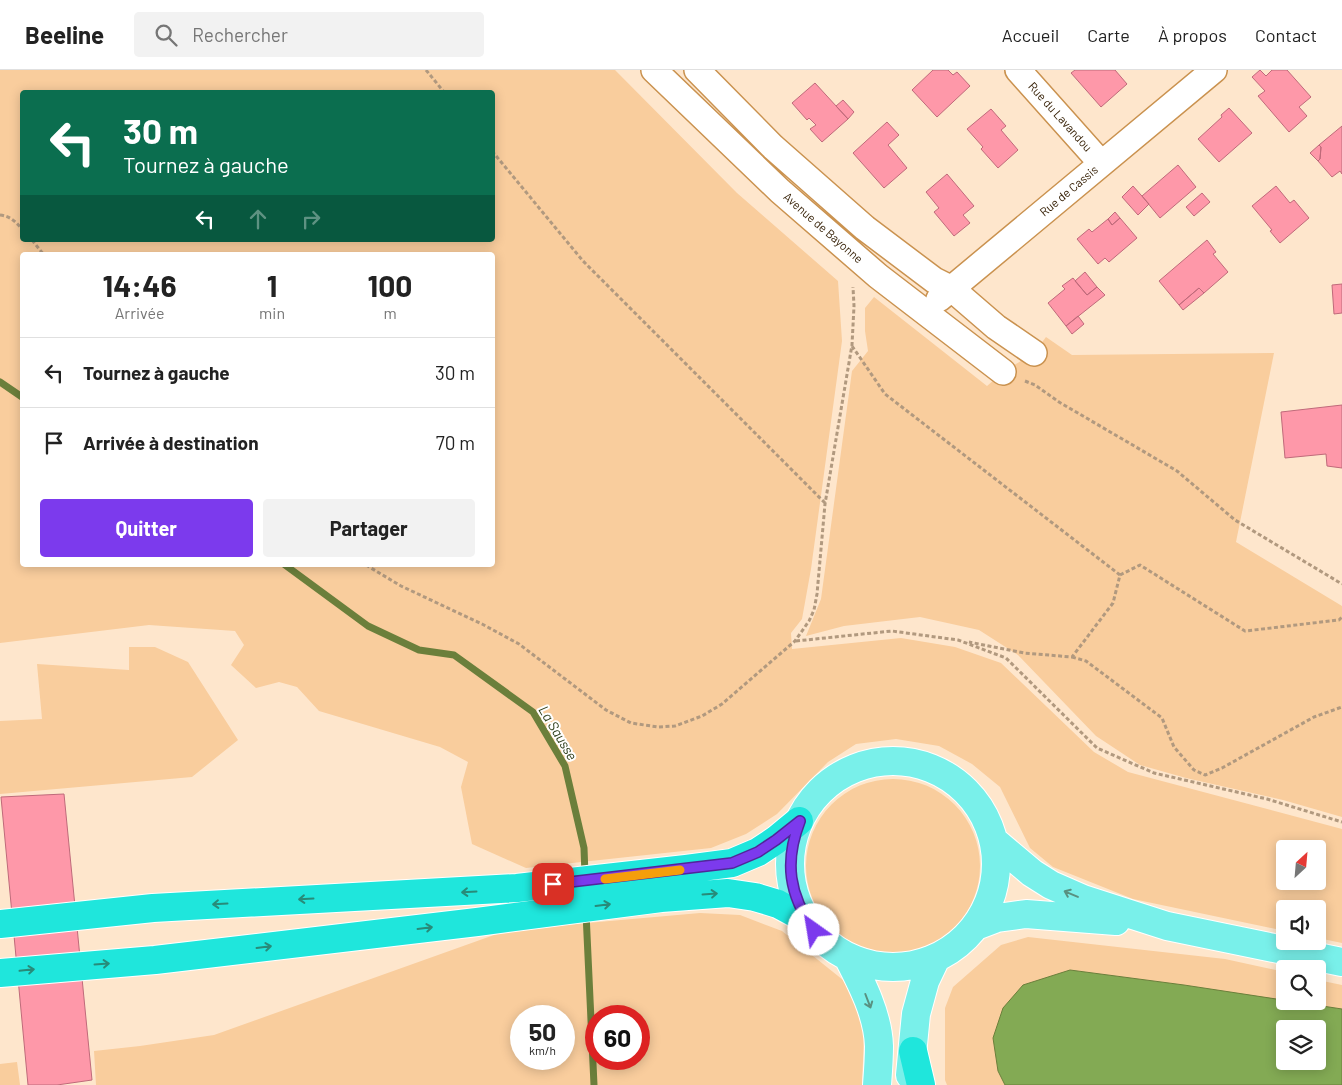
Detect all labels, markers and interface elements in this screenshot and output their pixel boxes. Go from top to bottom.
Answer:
search box [134,12,484,57]
text: Beeline [25,20,104,49]
icon: search [152,21,180,49]
text: Rechercher [192,23,288,46]
text: Accueil [1002,24,1059,46]
text: Carte [1087,24,1130,46]
text: À propos [1158,24,1227,46]
text: Contact [1255,24,1317,46]
street label: Rue du Lavandou [1026,79,1096,154]
text: 30 m [123,109,198,151]
icon: left [40,110,105,175]
text: Tournez à gauche [123,151,289,177]
street label: Rue de Cassis [1036,162,1100,219]
street label: Avenue de Bayonne [781,189,866,266]
icon: left [191,205,219,233]
icon: ahead [244,205,272,233]
icon: right [297,205,325,233]
text: 14:46 [103,267,177,303]
text: 1 [267,267,277,303]
text: 100 [368,267,412,303]
text: Arrivée [115,303,164,322]
text: min [259,303,285,322]
text: m [383,303,397,322]
icon: left [40,359,68,387]
text: Tournez à gauche [83,361,230,384]
text: 30 m [435,361,475,384]
icon: arrive [40,429,68,457]
text: Arrivée à destination [83,431,259,454]
text: 70 m [436,431,475,454]
button: Quitter [40,499,253,557]
button: Partager [263,499,475,557]
water label: La Sausse [536,702,581,763]
north arrow [1276,840,1326,890]
map controls [1276,840,1326,1070]
pin [532,863,574,905]
icon: arrive [539,870,567,898]
one-way arrow [461,887,477,896]
one-way arrow [1064,888,1079,898]
one-way arrow [701,890,717,899]
one-way arrow [299,895,315,904]
one-way arrow [212,900,228,909]
one-way arrow [595,900,611,910]
button: sound [1276,900,1326,950]
position arrow [787,903,839,955]
one-way arrow [417,923,433,933]
one-way arrow [256,942,272,952]
one-way arrow [94,959,110,969]
button: search [1276,960,1326,1010]
one-way arrow [19,966,35,975]
one-way arrow [864,993,873,1008]
speed limit sign: 60 [585,1005,650,1070]
text: 50 [529,1016,556,1046]
button: layers [1276,1020,1326,1070]
text: km/h [529,1043,556,1057]

